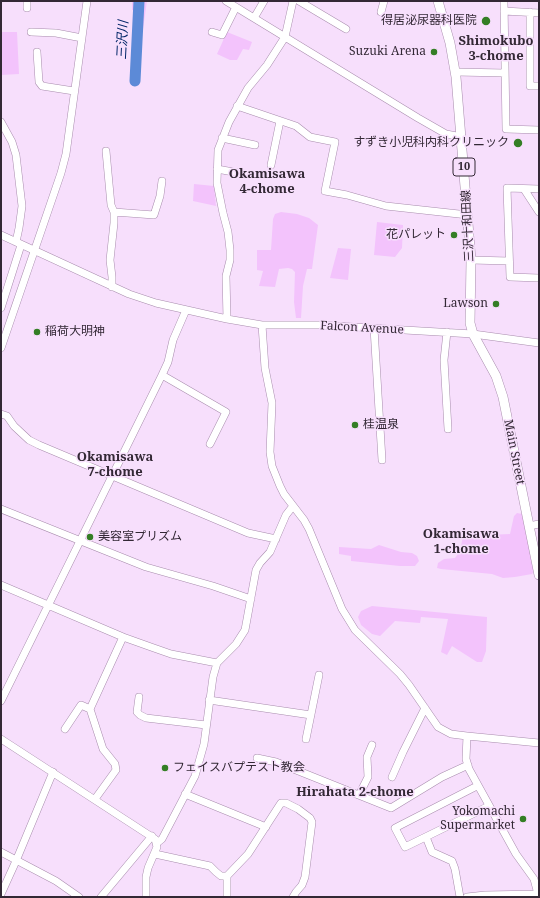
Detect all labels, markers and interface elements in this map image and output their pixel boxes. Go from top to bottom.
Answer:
place label: 得居泌尿器科医院 [381,14,477,28]
marker: 得居泌尿器科医院 [480,15,492,27]
water label: 三沢川 [114,20,132,60]
district label: Shimokubo 3-chome [459,33,533,64]
place label: Suzuki Arena [349,45,426,59]
marker: Suzuki Arena [429,47,439,57]
place label: すずき小児科内科クリニック [353,136,509,150]
marker: すずき小児科内科クリニック [512,137,524,149]
road number: 10 [453,158,475,176]
district label: Okamisawa 4-chome [229,166,305,197]
street label: 三沢十和田線 [459,190,477,262]
place label: 花パレット [386,228,446,242]
marker: 花パレット [449,230,459,240]
place label: Lawson [443,297,488,311]
marker: Lawson [491,299,501,309]
street label: Falcon Avenue [320,319,404,337]
place label: 稲荷大明神 [45,325,105,339]
marker: 稲荷大明神 [32,327,42,337]
place label: 桂温泉 [363,418,399,432]
street label: Main Street [501,418,527,486]
marker: 桂温泉 [350,420,360,430]
district label: Okamisawa 7-chome [77,449,153,480]
district label: Okamisawa 1-chome [423,526,499,557]
place label: 美容室プリズム [98,530,182,544]
marker: 美容室プリズム [85,532,95,542]
place label: フェイスバプテスト教会 [173,761,305,775]
marker: フェイスバプテスト教会 [160,763,170,773]
district label: Hirahata 2-chome [296,784,414,800]
place label: Yokomachi Supermarket [440,805,515,833]
marker: Yokomachi Supermarket [518,814,528,824]

